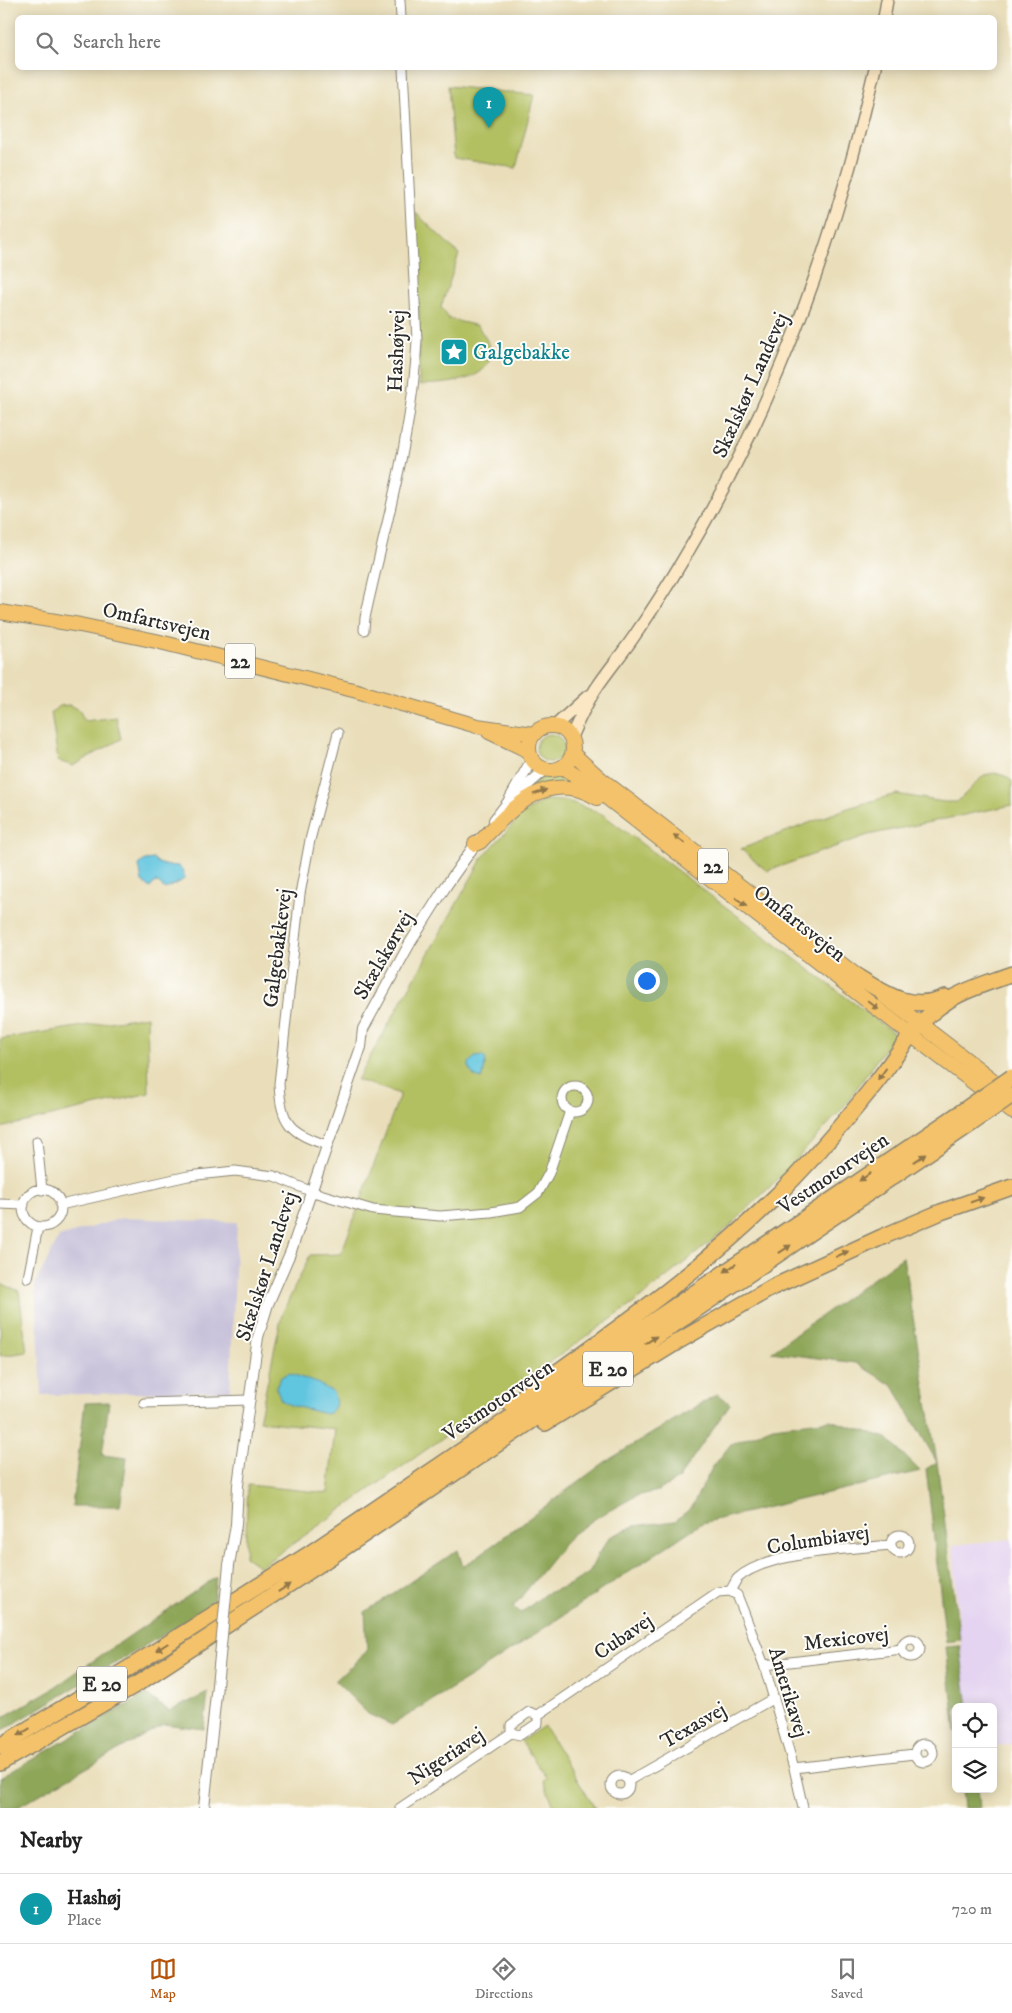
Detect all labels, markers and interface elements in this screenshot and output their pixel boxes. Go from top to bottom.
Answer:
search box [15,15,997,70]
icon: search [33,29,61,57]
text: Search here [73,31,161,54]
pin: 1 [473,87,505,128]
street label: Hashøjvej [383,309,411,393]
street label: Skælskør Landevej [707,309,795,462]
place icon: Galgebakke [439,337,469,367]
place label: Galgebakke [473,340,570,366]
street label: Omfartsvejen [100,597,214,647]
road number: 22 [225,644,255,678]
one-way arrow [532,788,547,796]
one-way arrow [673,834,686,845]
road number: 22 [698,848,728,884]
street label: Omfartsvejen [748,880,851,968]
street label: Galgebakkevej [258,887,298,1009]
one-way arrow [734,897,747,908]
street label: Skælskørvej [348,907,420,1004]
your location [634,968,660,994]
one-way arrow [866,1000,879,1011]
one-way arrow [877,1068,887,1081]
street label: Vestmotorvejen [772,1127,894,1221]
one-way arrow [913,1153,927,1163]
one-way arrow [858,1172,872,1182]
street label: Skælskør Landevej [230,1188,303,1345]
one-way arrow [970,1196,985,1204]
one-way arrow [779,1244,792,1254]
one-way arrow [835,1250,849,1258]
one-way arrow [724,1263,737,1273]
one-way arrow [644,1335,658,1345]
road number: E 20 [583,1352,633,1386]
street label: Vestmotorvejen [437,1354,559,1448]
street label: Columbiavej [765,1519,871,1561]
one-way arrow [277,1583,291,1592]
street label: Cubavej [589,1608,658,1666]
street label: Mexicovej [802,1621,890,1657]
one-way arrow [156,1642,169,1652]
street label: Amerikavej [762,1644,814,1741]
road number: E 20 [77,1666,127,1702]
street label: Texasvej [656,1697,731,1755]
map controls [952,1703,997,1793]
button: locate [952,1703,997,1748]
street label: Nigeriavej [404,1722,489,1792]
one-way arrow [17,1727,31,1736]
button: layers [952,1748,997,1793]
text: Nearby [20,1828,82,1854]
text: Hashøj [67,1887,121,1910]
text: 1 [33,1899,39,1919]
text: 720 m [952,1899,992,1919]
text: Place [67,1910,101,1930]
tab: Map [149,1955,177,2003]
tab: Directions [475,1955,533,2003]
tab: Saved [831,1955,863,2003]

